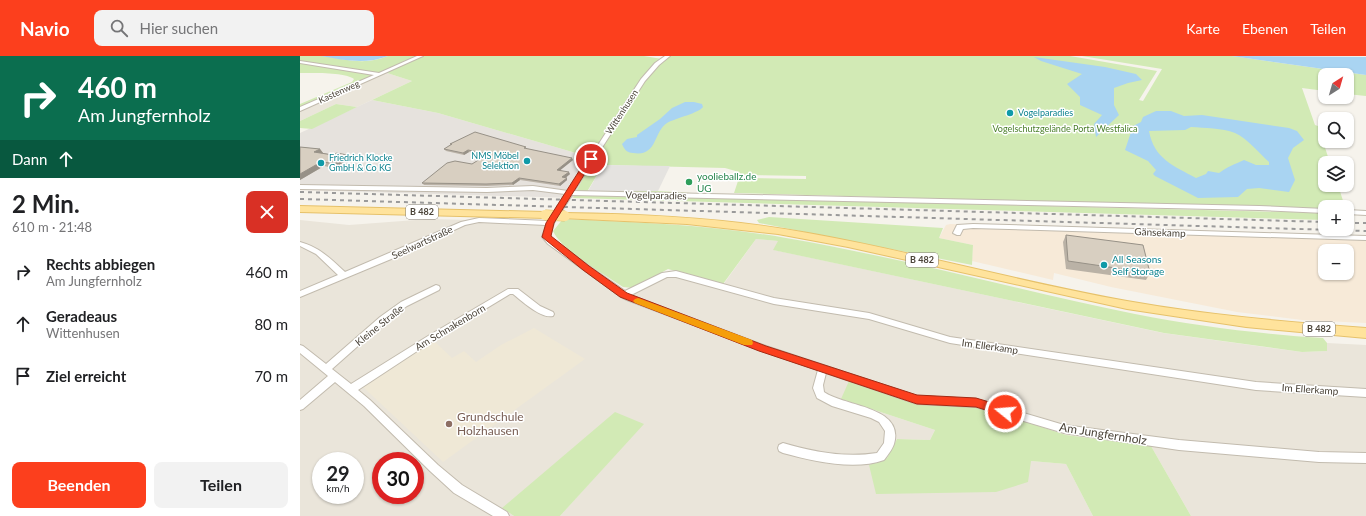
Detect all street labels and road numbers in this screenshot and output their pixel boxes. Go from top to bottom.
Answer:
street label: Kastenweg [317,78,361,105]
street label: Wittenhusen [603,87,640,136]
street label: Vogelparadies [625,188,687,202]
road number: B 482 [406,205,438,219]
street label: Seelwartstraße [390,223,454,261]
street label: Gänsekamp [1134,225,1186,239]
road number: B 482 [906,253,938,267]
street label: Am Schnakenborn [413,301,487,353]
street label: Kleine Straße [352,302,406,348]
road number: B 482 [1303,322,1335,336]
street label: Im Ellerkamp [961,336,1019,356]
street label: Im Ellerkamp [1281,381,1339,397]
street label: Am Jungfernholz [1058,419,1148,448]

